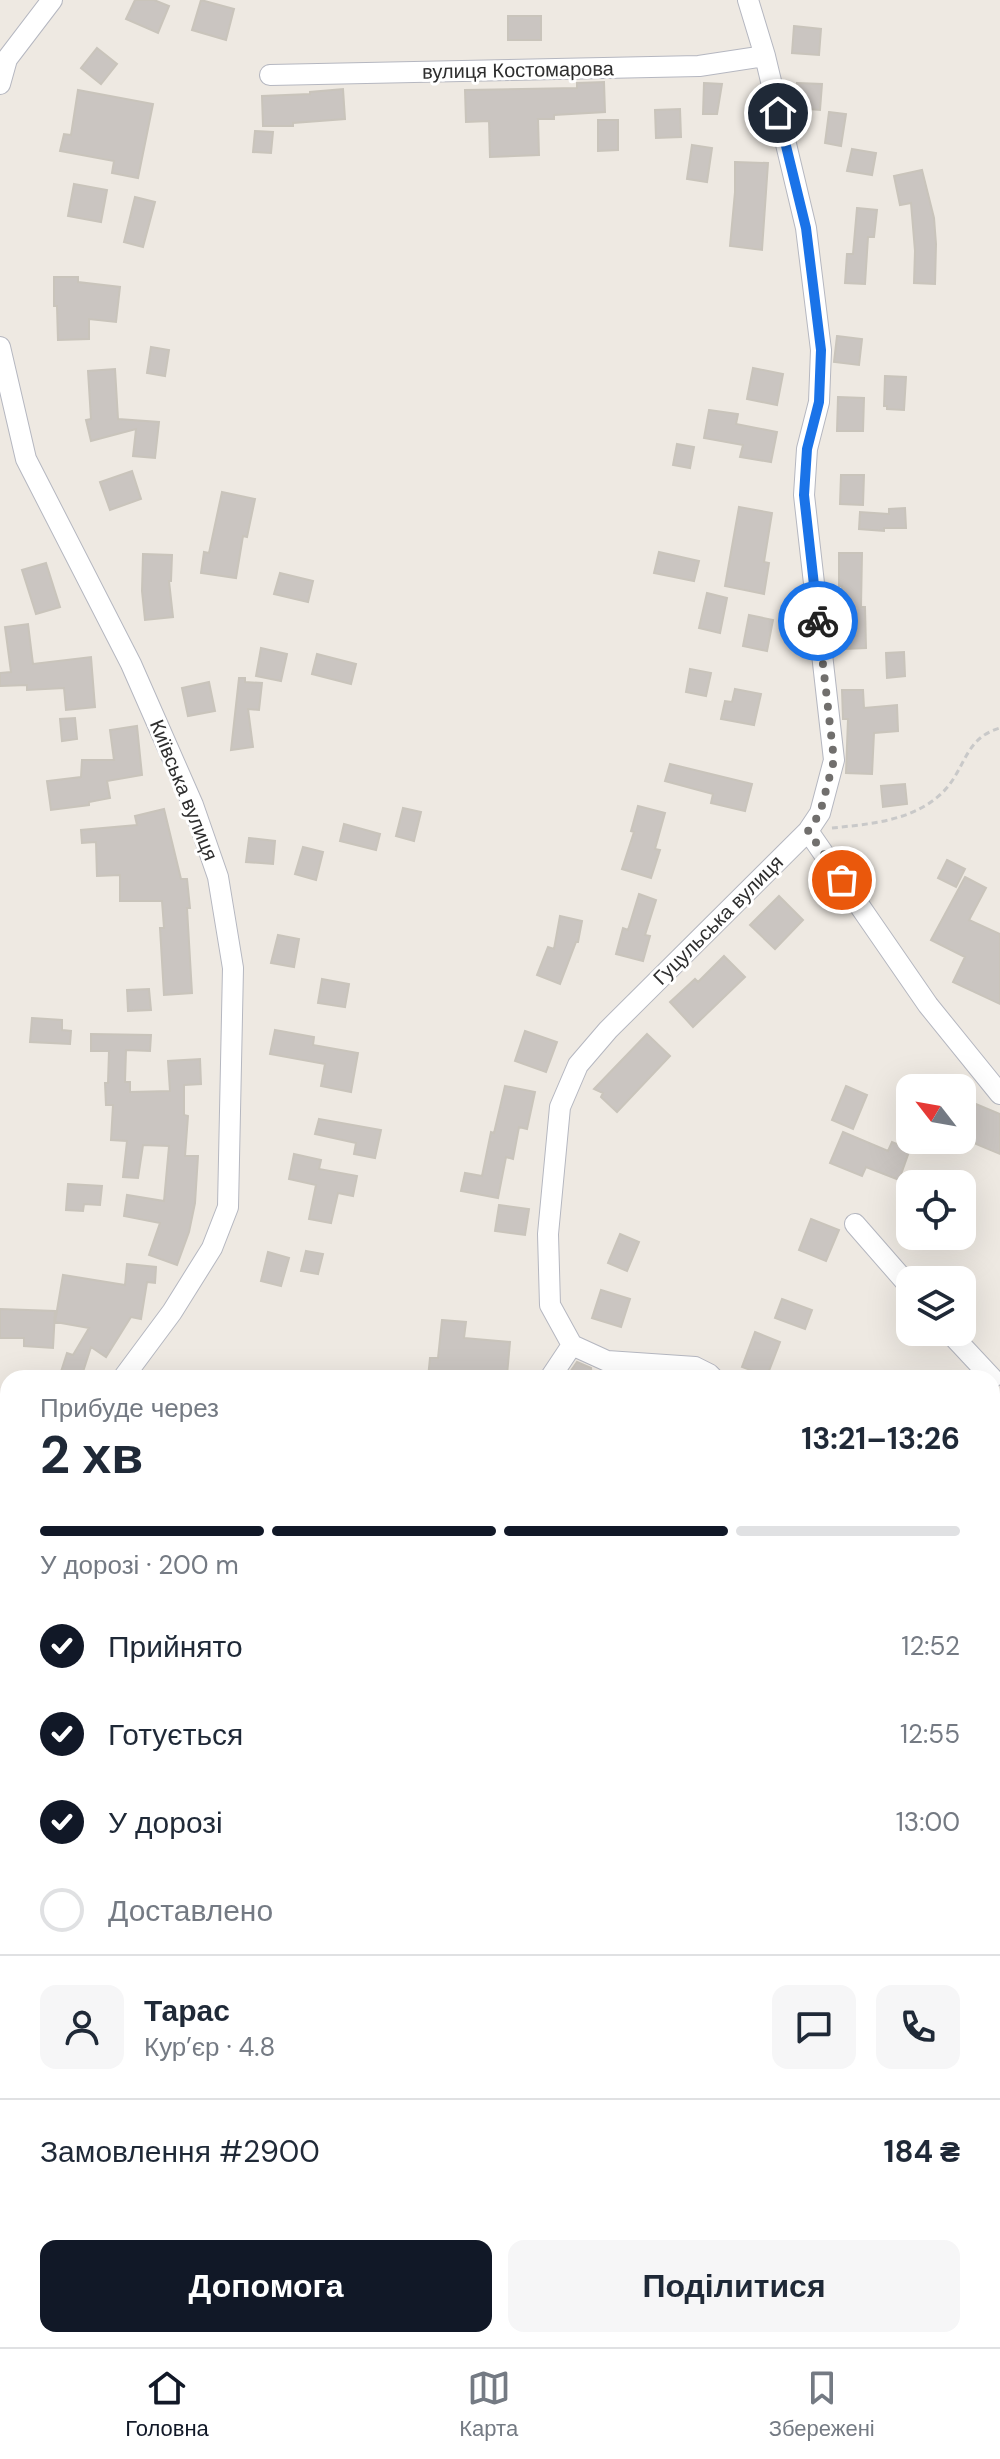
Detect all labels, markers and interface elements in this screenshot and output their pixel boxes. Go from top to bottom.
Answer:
street label: вулиця Костомарова [422,55,615,85]
pin [744,79,812,147]
icon: home [756,91,800,135]
courier [778,581,858,661]
icon: bike [796,599,840,643]
street label: Київська вулиця [144,716,224,864]
pin [808,846,876,914]
street label: Гуцульська вулиця [647,849,789,991]
icon: bag [820,858,864,902]
north arrow [896,1074,976,1154]
map controls [896,1074,976,1346]
button: locate [896,1170,976,1250]
button: layers [896,1266,976,1346]
text: Прибуде через [40,1391,219,1425]
text: 13:21–13:26 [801,1419,960,1458]
text: 2 хв [40,1421,143,1489]
text: У дорозі · 200 m [40,1548,239,1582]
icon: check [40,1624,84,1668]
text: Прийнято [108,1627,243,1666]
text: 12:52 [901,1629,960,1663]
icon: check [40,1712,84,1756]
text: Готується [108,1715,243,1754]
text: 12:55 [900,1717,960,1751]
icon: check [40,1800,84,1844]
text: У дорозі [108,1803,223,1842]
text: 13:00 [896,1805,960,1839]
text: Доставлено [108,1891,273,1930]
button: person [40,1985,124,2069]
button: chat [772,1985,856,2069]
button: phone [876,1985,960,2069]
text: Тарас [144,1991,230,2030]
text: Кур’єр · 4.8 [144,2030,275,2064]
text: Замовлення #2900 [40,2132,320,2171]
text: 184 ₴ [884,2132,960,2171]
button: Допомога [40,2240,492,2332]
button: Поділитися [508,2240,960,2332]
tab: Головна [125,2366,209,2443]
tab: Карта [459,2366,518,2443]
tab: Збережені [769,2366,875,2443]

